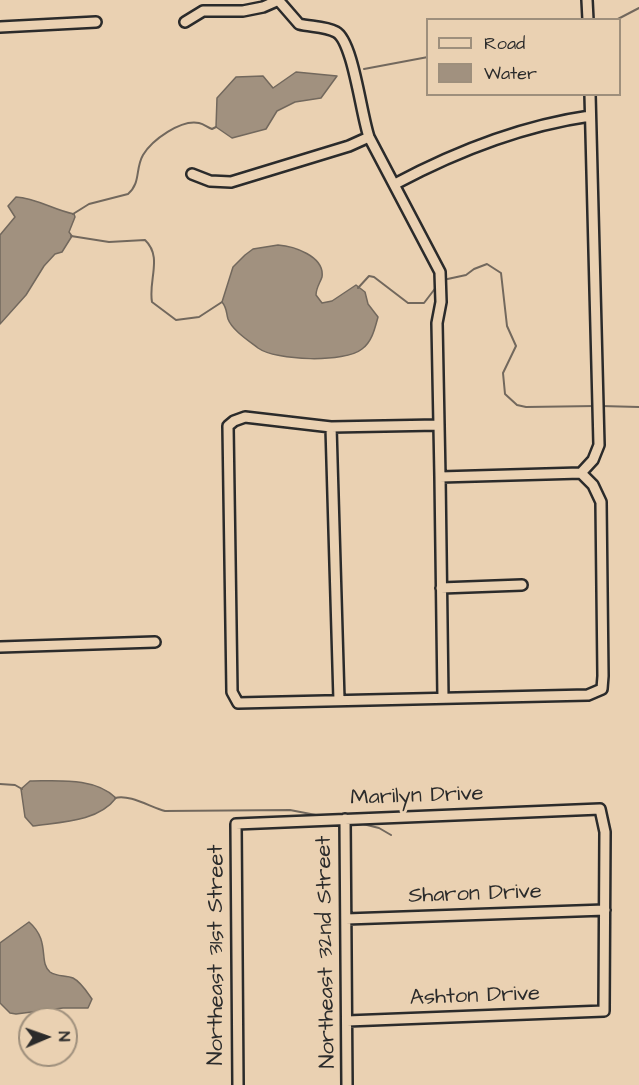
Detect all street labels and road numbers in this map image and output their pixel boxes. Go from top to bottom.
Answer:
street label: Marilyn Drive [350,781,484,813]
street label: Northeast 32nd Street [312,835,342,1069]
street label: Northeast 31st Street [204,845,230,1065]
street label: Sharon Drive [408,879,542,911]
street label: Ashton Drive [410,982,540,1012]

